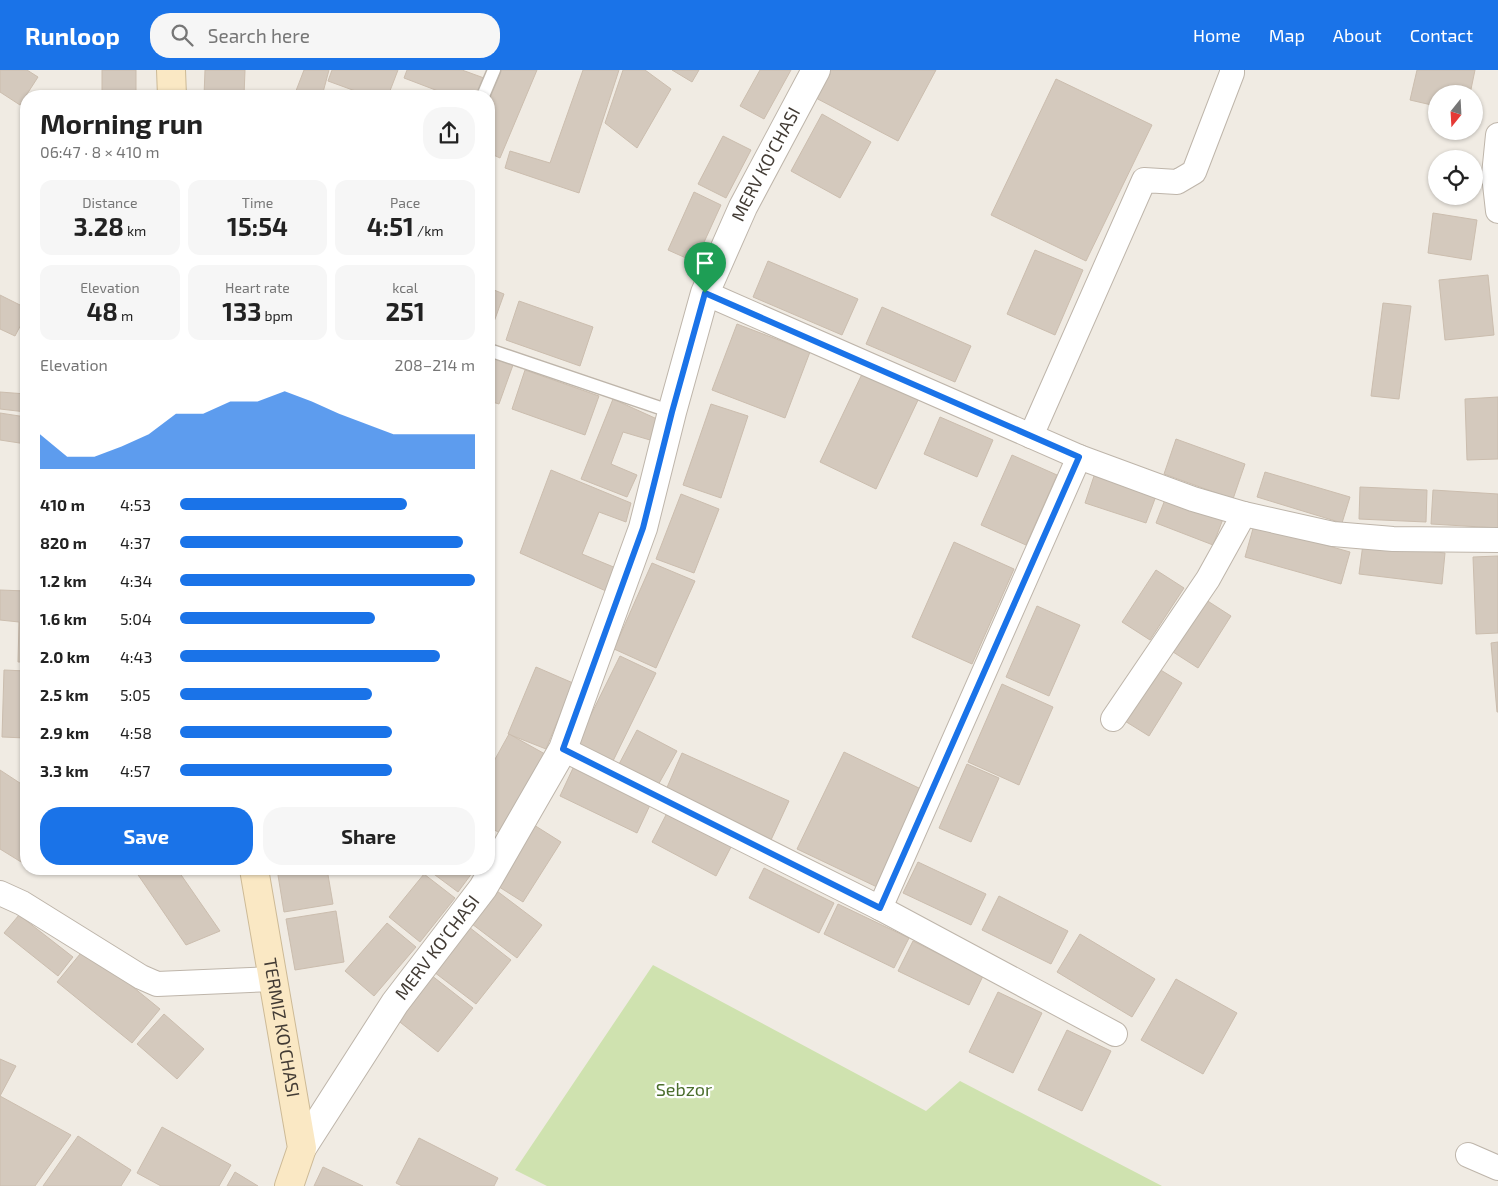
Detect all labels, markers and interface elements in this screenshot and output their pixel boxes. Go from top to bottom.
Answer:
search box [150,13,500,58]
text: Runloop [25,21,120,50]
icon: search [168,21,196,49]
text: Search here [208,24,310,47]
text: Home [1193,24,1241,46]
text: Map [1269,24,1305,46]
text: About [1333,24,1382,46]
text: Contact [1410,24,1473,46]
north arrow [1428,85,1482,140]
map controls [1428,85,1483,205]
street label: MERV KO'CHASI [726,103,804,224]
text: Morning run [40,106,203,140]
button: share [423,107,475,159]
text: 06:47 · 8 × 410 m [40,142,160,161]
button: locate [1428,150,1483,205]
text: Distance [82,194,137,211]
text: Time [242,194,273,211]
text: Pace [390,194,420,211]
text: 3.28 [73,211,124,241]
text: 15:54 [227,211,288,241]
text: 4:51 [367,211,414,241]
text: km [124,222,146,239]
text: /km [414,222,444,239]
pin [684,242,726,293]
icon: arrive [691,249,719,277]
text: Elevation [80,279,140,296]
text: Heart rate [225,279,290,296]
text: kcal [392,279,418,296]
text: 48 [86,296,118,326]
text: 133 [222,296,261,326]
text: 251 [386,296,425,326]
text: m [118,307,133,324]
text: bpm [261,307,293,324]
text: Elevation [40,355,108,374]
text: 208–214 m [394,355,475,374]
text: 410 m [40,495,85,514]
text: 4:53 [120,495,151,514]
text: 820 m [40,533,87,552]
text: 4:37 [120,533,151,552]
text: 1.2 km [40,571,87,590]
text: 4:34 [120,571,152,590]
text: 1.6 km [40,609,87,628]
text: 5:04 [120,609,152,628]
text: 2.0 km [40,647,90,666]
text: 4:43 [120,647,152,666]
text: 2.5 km [40,685,89,704]
text: 5:05 [120,685,151,704]
text: 2.9 km [40,723,89,742]
text: 4:58 [120,723,152,742]
text: 3.3 km [40,761,89,780]
text: 4:57 [120,761,150,780]
button: Save [40,807,253,865]
button: Share [263,807,475,865]
street label: MERV KO'CHASI [390,890,484,1004]
street label: TERMIZ KO'CHASI [260,956,305,1099]
park label: Sebzor [656,1078,712,1100]

